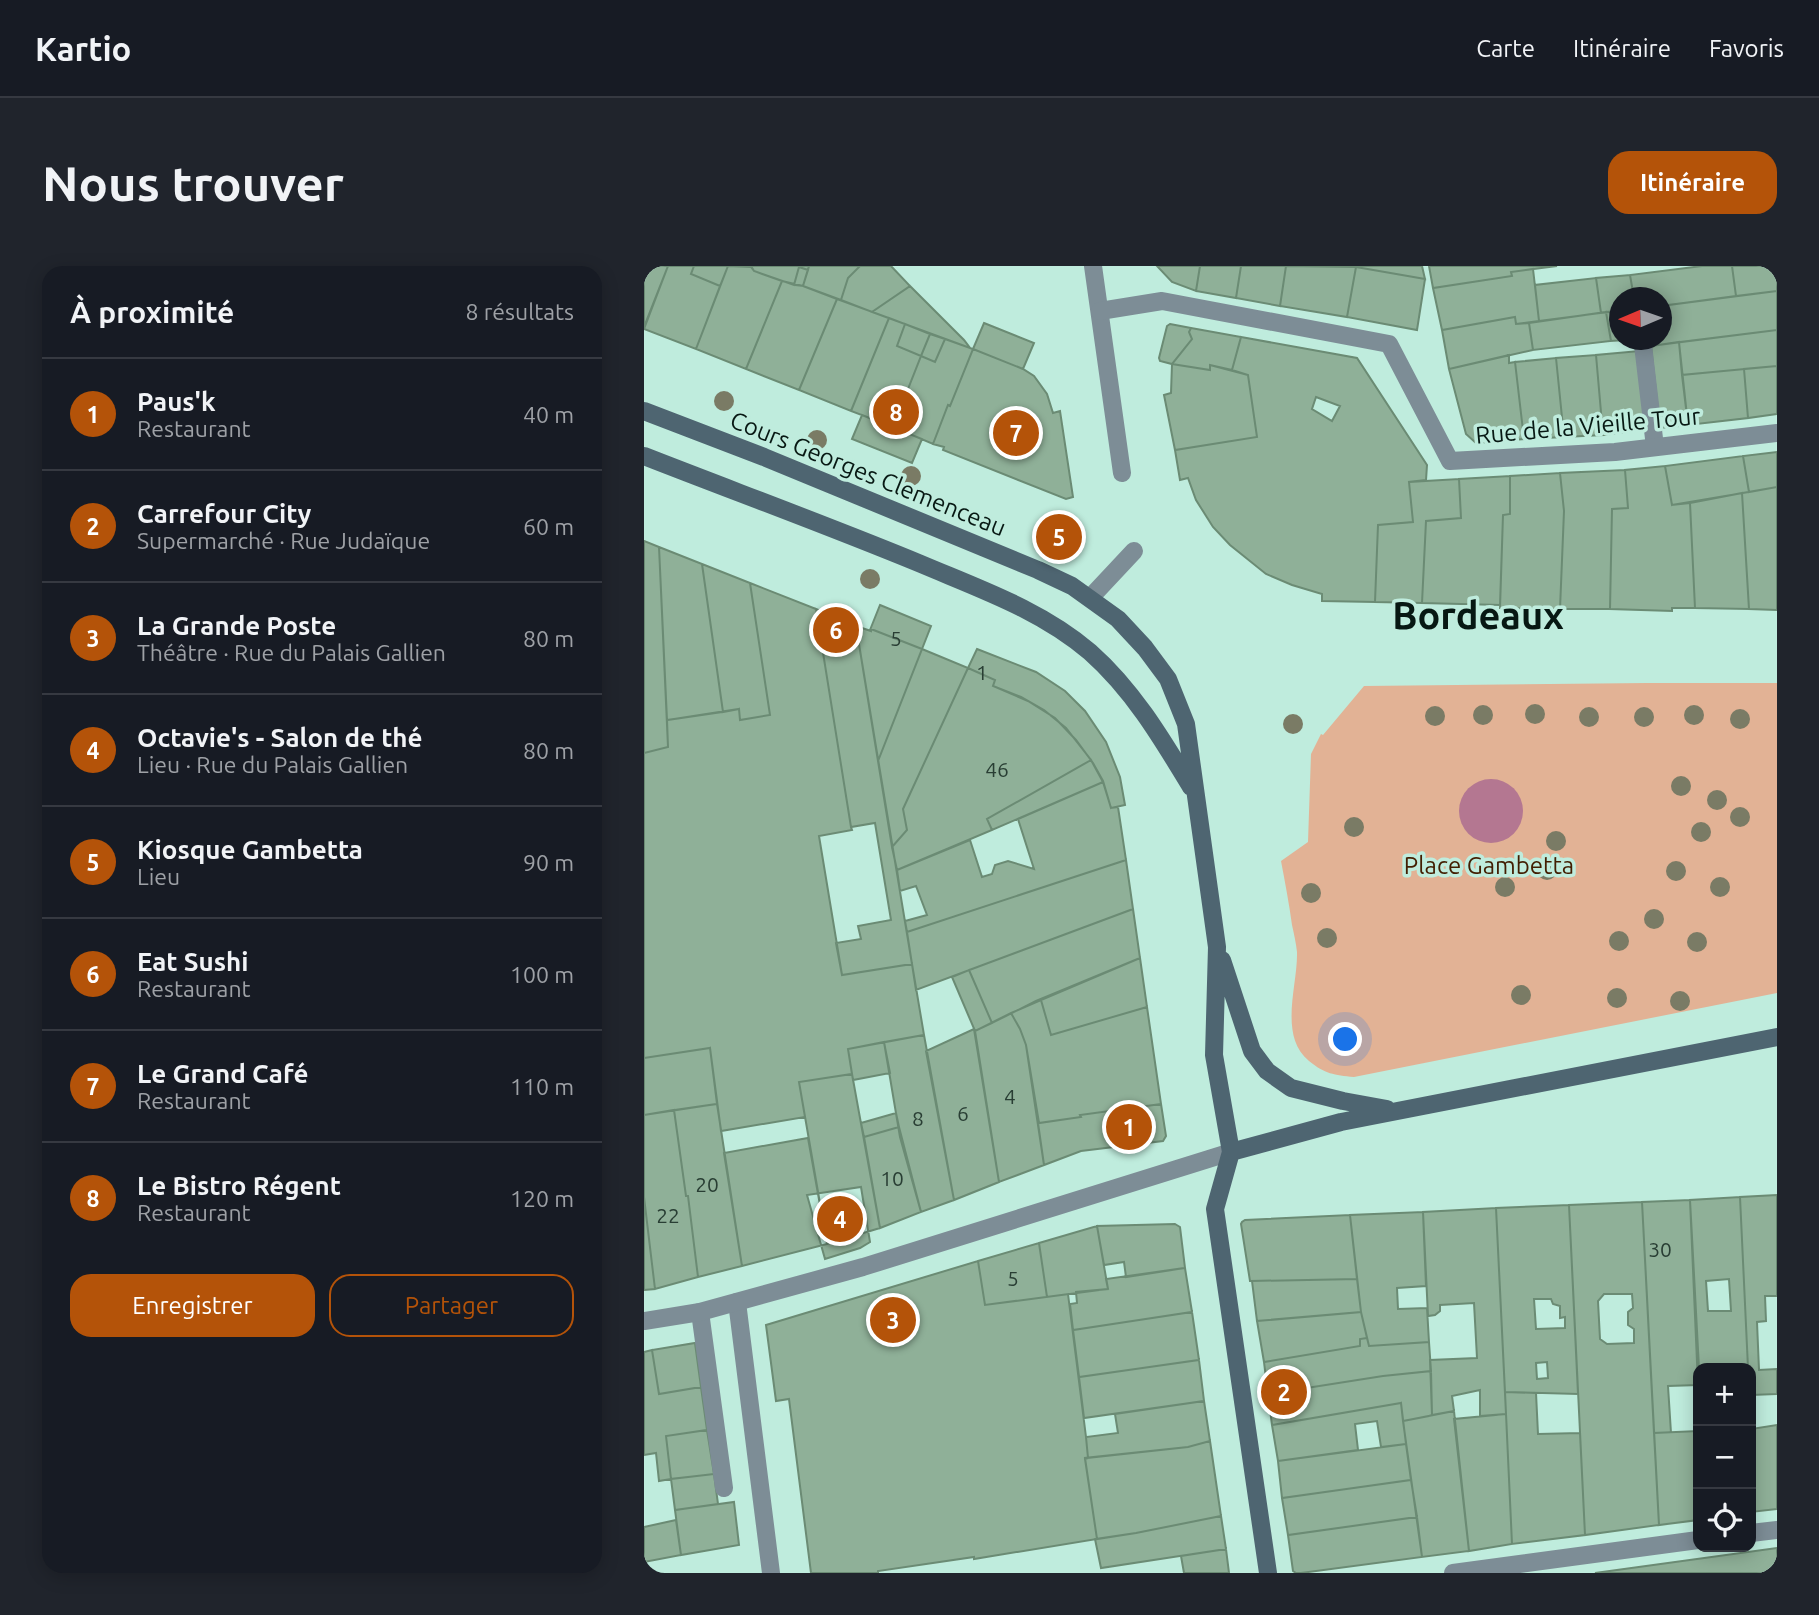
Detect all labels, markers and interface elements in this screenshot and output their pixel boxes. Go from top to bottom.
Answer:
text: Kartio [35,30,131,67]
text: Carte [1476,35,1535,62]
text: Itinéraire [1573,35,1671,62]
text: Favoris [1709,35,1784,62]
button: Itinéraire [1608,151,1777,214]
text: Nous trouver [42,155,344,210]
north arrow [1609,287,1672,350]
text: À proximité [70,295,234,329]
text: 8 résultats [465,299,574,324]
pin: 8 [873,386,919,438]
text: Paus'k [137,387,216,416]
text: 1 [87,402,99,427]
text: 40 m [523,402,574,427]
street label: Rue de la Vieille Tour [1474,402,1702,449]
street label: Cours Georges Clemenceau [726,406,1010,541]
pin: 7 [993,407,1039,459]
text: Restaurant [137,416,251,441]
text: Carrefour City [137,499,311,528]
pin: 5 [1036,511,1082,563]
text: 2 [87,514,99,539]
text: 60 m [523,514,574,539]
text: Supermarché · Rue Judaïque [137,528,430,553]
district label: Bordeaux [1392,594,1564,636]
pin: 6 [813,604,859,656]
text: La Grande Poste [137,611,336,640]
text: 3 [87,626,99,651]
text: 80 m [523,626,574,651]
house number: 5 [890,626,902,650]
text: Théâtre · Rue du Palais Gallien [137,640,446,665]
house number: 1 [976,660,988,684]
text: Octavie's - Salon de thé [137,723,423,752]
text: 4 [87,738,99,763]
text: 80 m [523,738,574,763]
text: Lieu · Rue du Palais Gallien [137,752,408,777]
house number: 46 [985,757,1009,781]
text: Kiosque Gambetta [137,835,363,864]
text: 5 [87,850,99,875]
text: 90 m [523,850,574,875]
park label: Place Gambetta [1404,852,1574,879]
text: Lieu [137,864,180,889]
text: Eat Sushi [137,947,248,976]
text: 6 [87,962,99,987]
text: 100 m [510,962,574,987]
text: Restaurant [137,976,251,1001]
your location [1328,1022,1362,1056]
text: Le Grand Café [137,1059,308,1088]
text: 7 [87,1074,99,1099]
text: 110 m [510,1074,574,1099]
house number: 4 [1004,1084,1016,1108]
text: Restaurant [137,1088,251,1113]
house number: 6 [957,1101,969,1125]
pin: 1 [1106,1101,1152,1153]
house number: 8 [912,1106,924,1130]
house number: 10 [880,1166,904,1190]
text: Le Bistro Régent [137,1171,341,1200]
house number: 20 [695,1172,719,1196]
text: 8 [87,1186,99,1211]
text: 120 m [510,1186,574,1211]
pin: 4 [817,1193,863,1245]
text: Restaurant [137,1200,251,1225]
house number: 22 [656,1203,680,1227]
house number: 30 [1648,1237,1672,1261]
house number: 5 [1007,1266,1019,1290]
button: Enregistrer [70,1274,315,1337]
button: Partager [329,1274,574,1337]
pin: 3 [870,1294,916,1346]
map controls [1693,1363,1756,1552]
button: + [1693,1363,1756,1426]
pin: 2 [1261,1366,1307,1418]
button: − [1693,1426,1756,1489]
button: locate [1693,1489,1756,1552]

